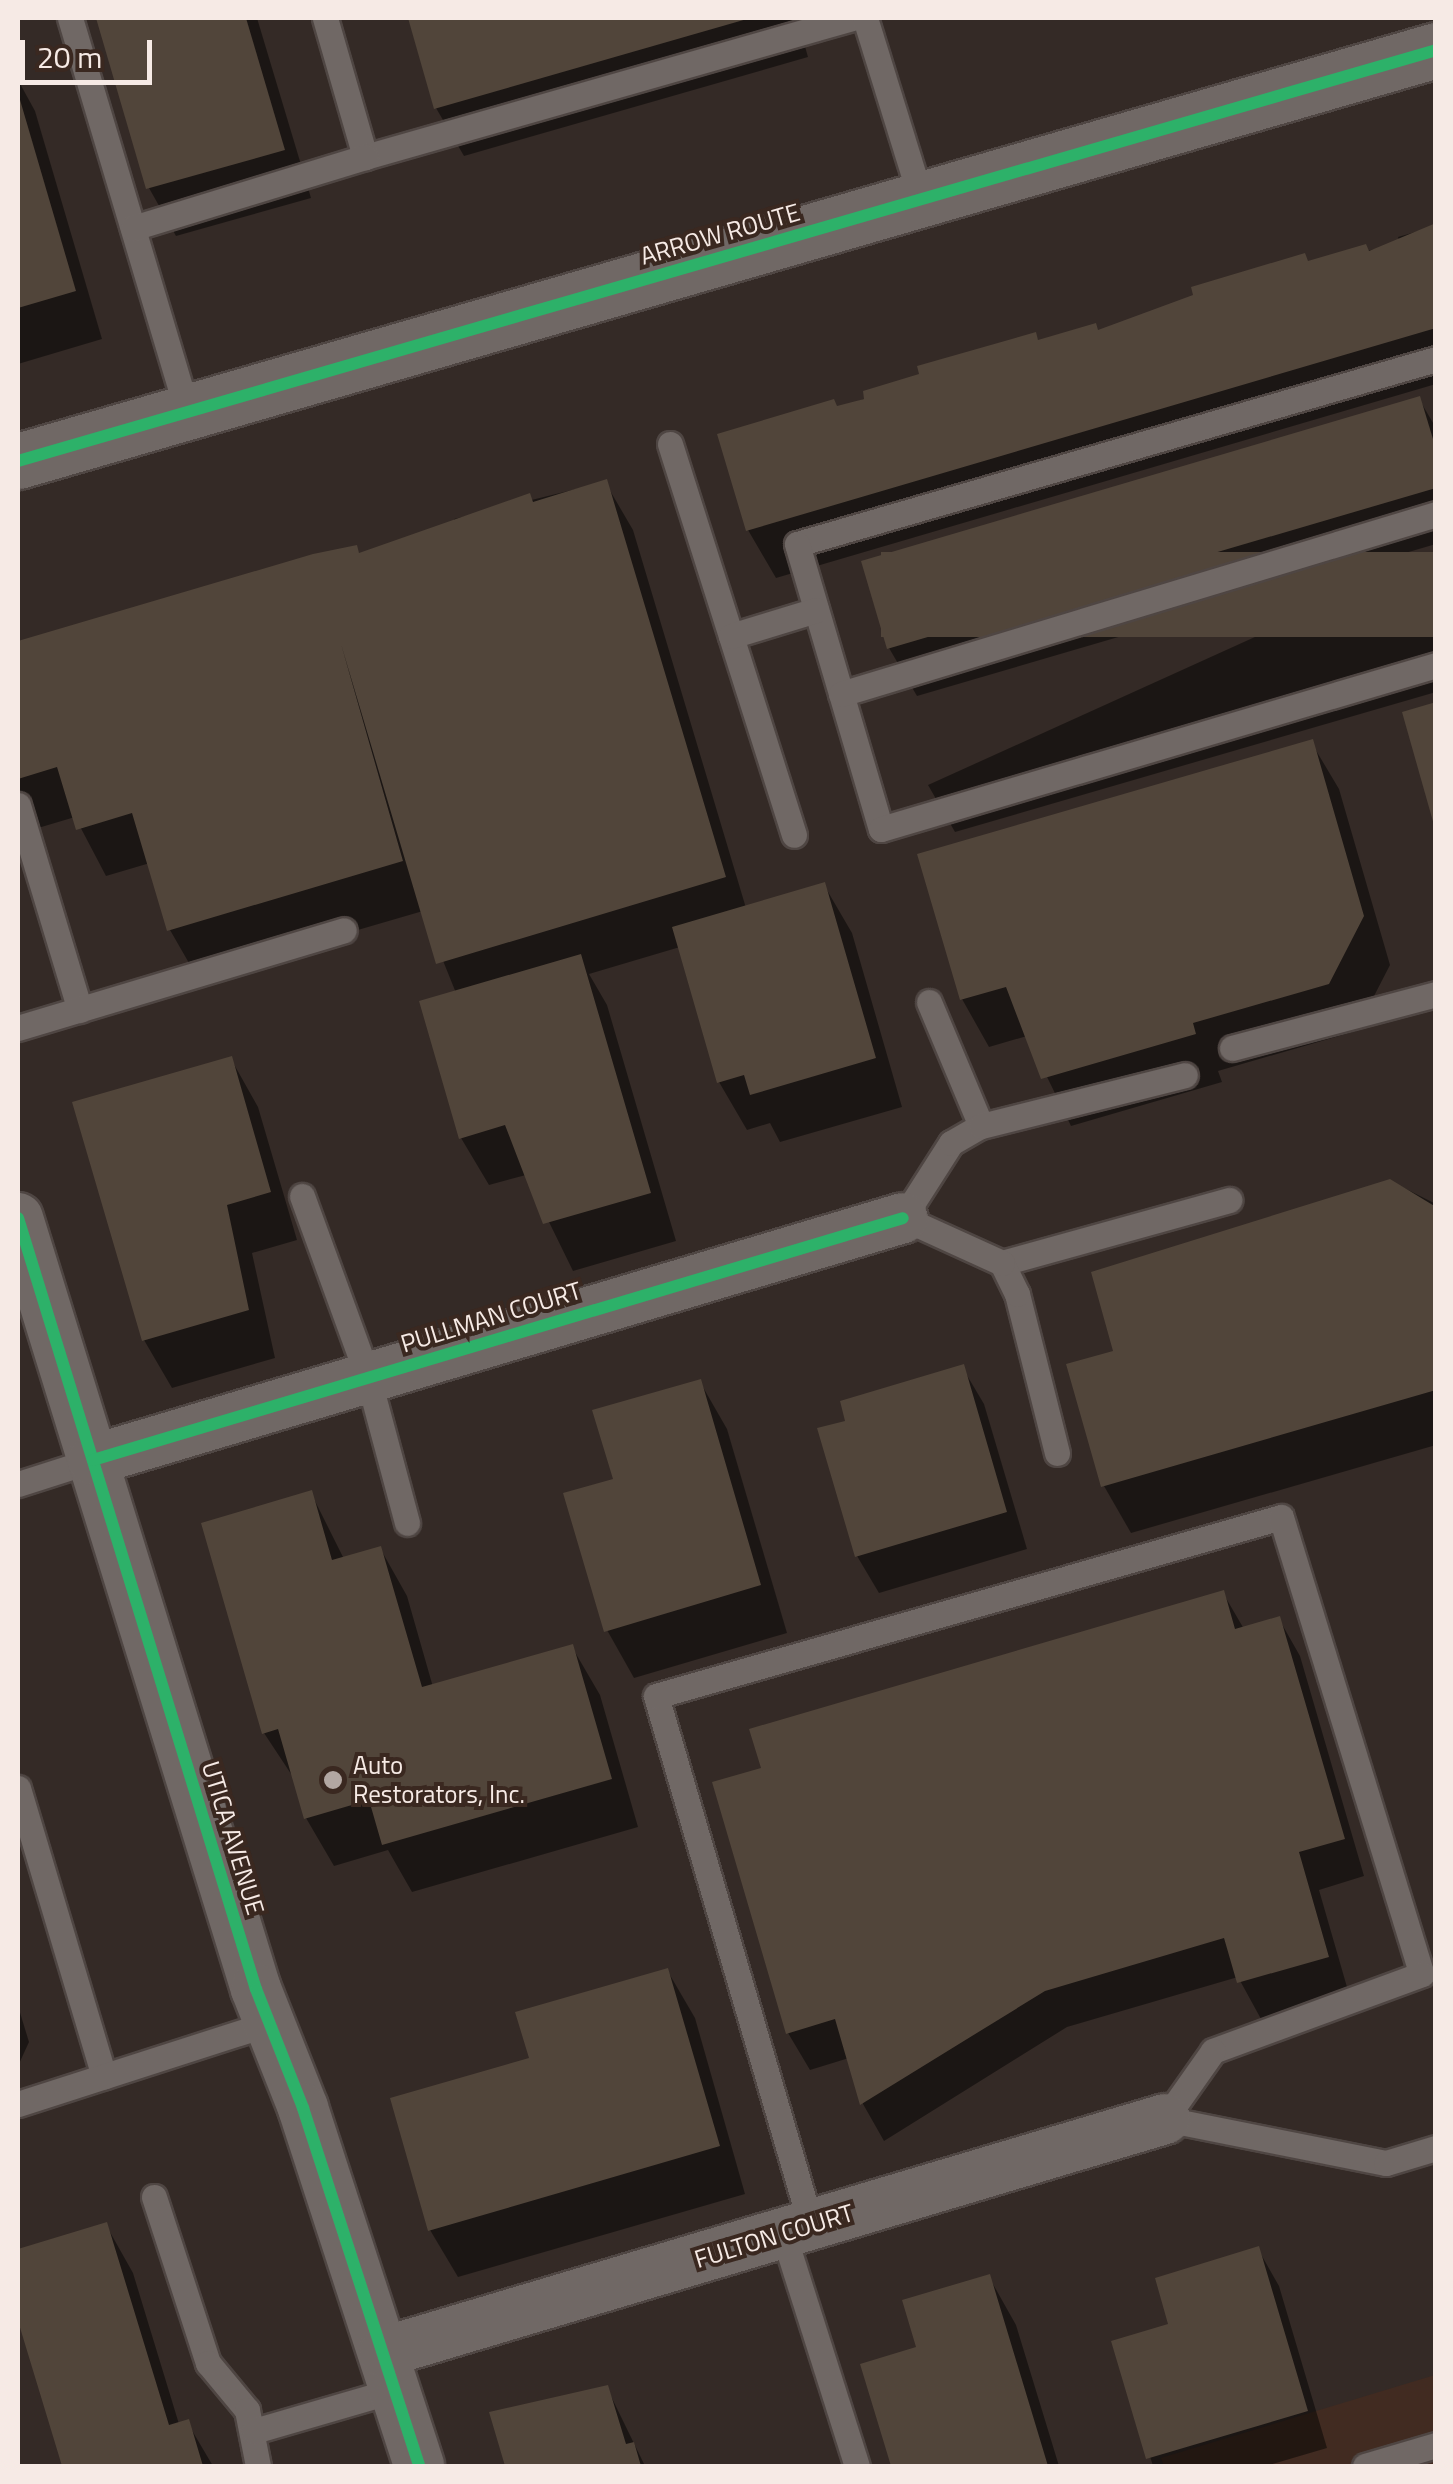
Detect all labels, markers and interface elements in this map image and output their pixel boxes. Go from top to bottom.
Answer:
scale bar [25,20,158,82]
text: 20 m [37,34,102,80]
street label: ARROW ROUTE [637,197,803,271]
street label: PULLMAN COURT [397,1275,585,1359]
place label: Auto Restorators, Inc. [353,1751,525,1810]
street label: UTICA AVENUE [195,1758,271,1918]
marker: Auto Restorators, Inc. [322,1769,344,1791]
street label: FULTON COURT [691,2198,857,2274]

